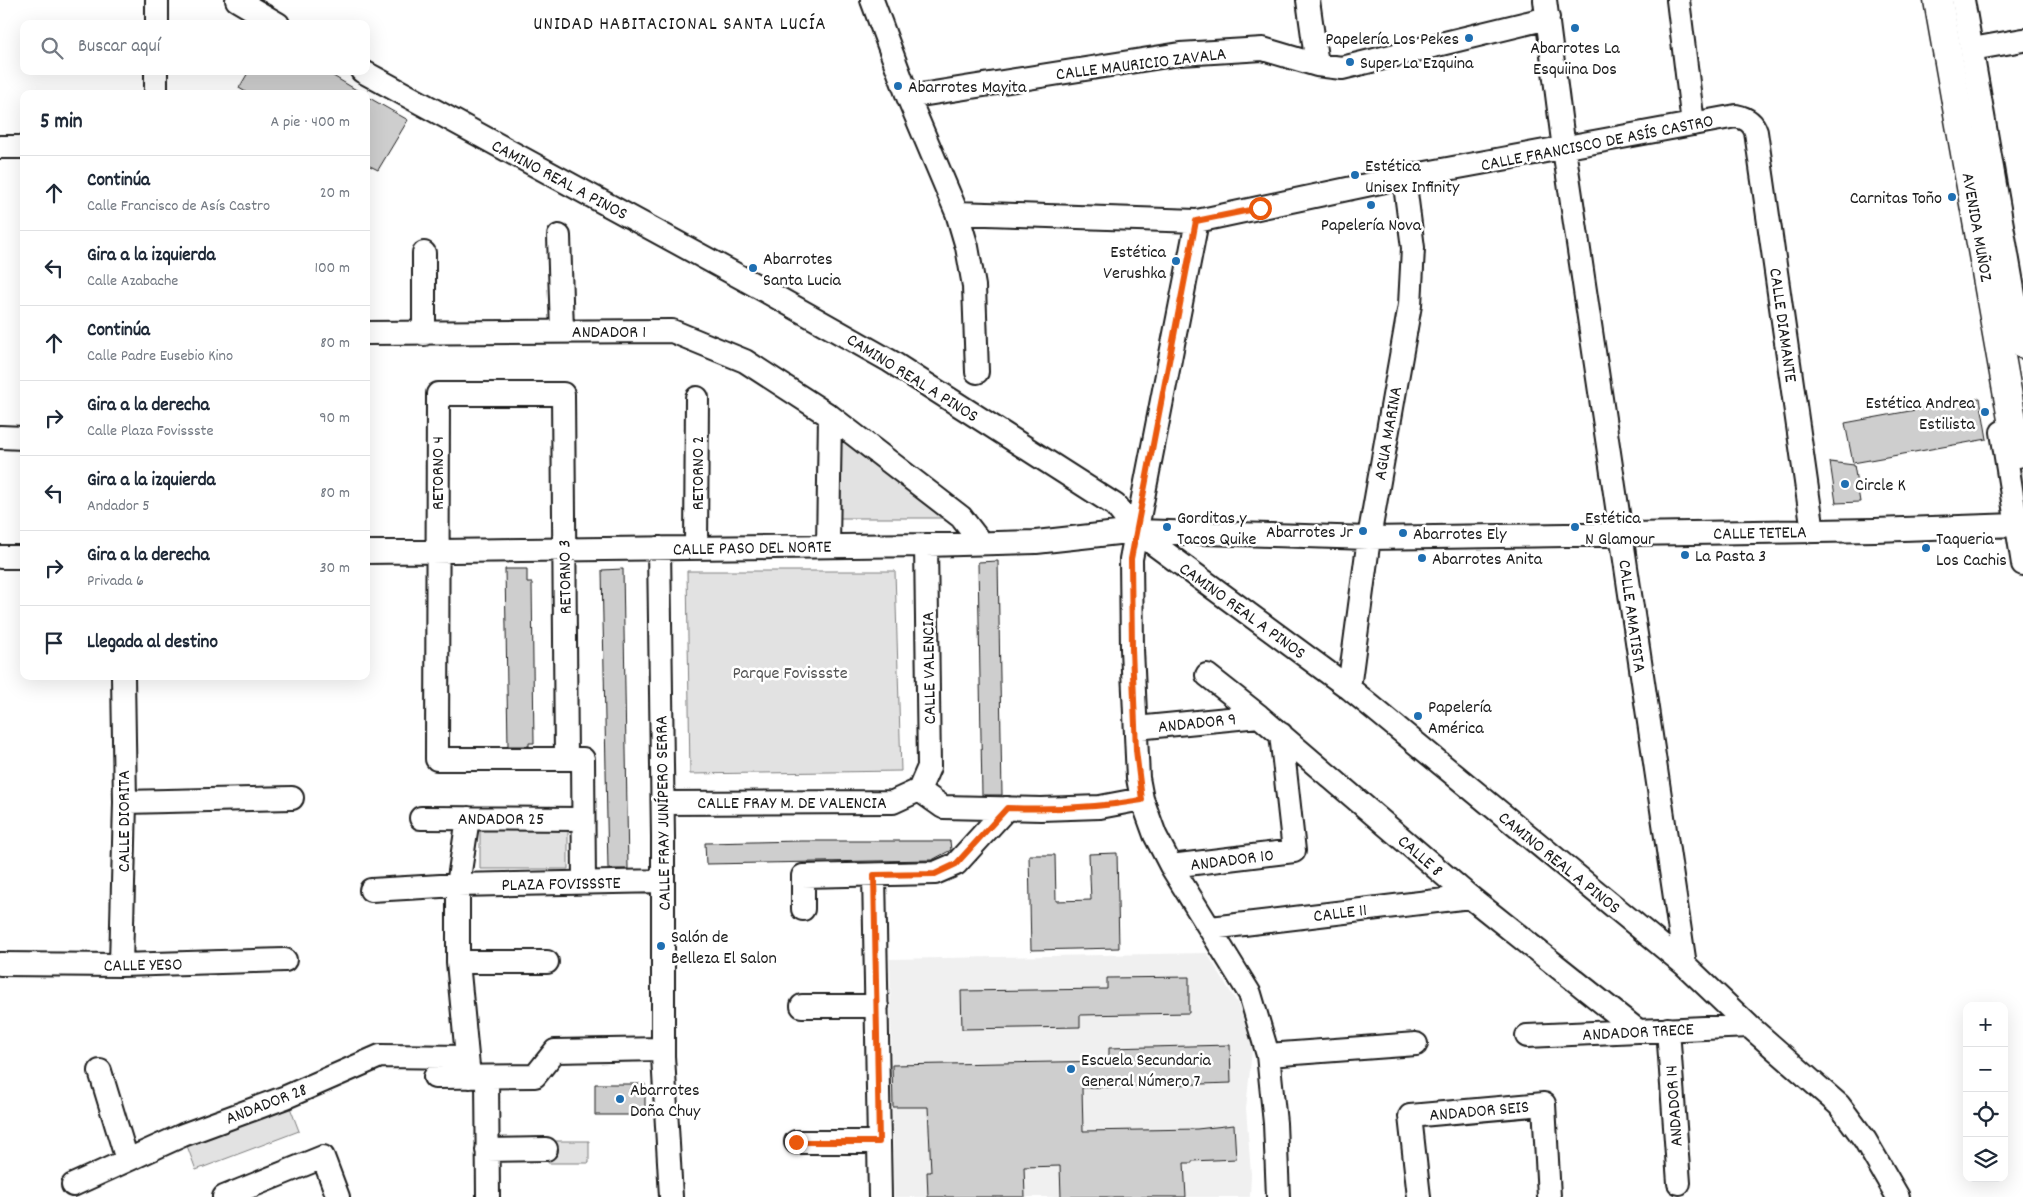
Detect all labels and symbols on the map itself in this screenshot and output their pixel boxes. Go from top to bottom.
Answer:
district label: UNIDAD HABITACIONAL SANTA LUCÍA [533,12,827,39]
marker: Abarrotes La Esquiina Dos [1569,22,1581,34]
place label: Papelería Los Pekes [1325,28,1459,53]
marker: Papelería Los Pekes [1463,32,1475,44]
place label: Abarrotes La Esquiina Dos [1530,37,1620,83]
street label: CALLE MAURICIO ZAVALA [1055,43,1228,88]
place label: Super La Ezquina [1360,52,1474,77]
marker: Super La Ezquina [1344,56,1356,68]
place label: Abarrotes Mayita [908,76,1027,101]
marker: Abarrotes Mayita [892,80,904,92]
street label: CALLE FRANCISCO DE ASÍS CASTRO [1479,110,1716,179]
street label: CAMINO REAL A PINOS [486,135,632,228]
place label: Estética Unisex Infinity [1365,155,1460,201]
marker: Estética Unisex Infinity [1349,169,1361,181]
street label: AVENIDA MUÑOZ [1954,171,1997,284]
place label: Carnitas Toño [1850,187,1942,212]
marker: Carnitas Toño [1946,191,1958,203]
route start [1249,197,1272,220]
marker: Papelería Nova [1365,199,1377,211]
place label: Papelería Nova [1321,214,1422,239]
place label: Estética Verushka [1103,241,1167,287]
place label: Abarrotes Santa Lucia [763,248,842,294]
marker: Estética Verushka [1170,255,1182,267]
marker: Abarrotes Santa Lucia [747,262,759,274]
street label: CALLE DIAMANTE [1761,267,1802,384]
street label: ANDADOR 1 [572,321,646,346]
street label: CAMINO REAL A PINOS [841,328,983,430]
street label: AGUA MARINA [1369,384,1410,482]
place label: Estética Andrea Estilista [1865,392,1976,438]
marker: Estética Andrea Estilista [1979,406,1991,418]
street label: RETORNO 4 [427,436,452,510]
street label: RETORNO 2 [687,436,712,510]
place label: Circle K [1855,474,1906,499]
marker: Circle K [1839,478,1851,490]
place label: Gorditas y Tacos Quike [1177,507,1257,553]
place label: Estética N Glamour [1585,507,1655,553]
marker: Gorditas y Tacos Quike [1161,521,1173,533]
place label: Abarrotes Jr [1266,521,1353,546]
marker: Estética N Glamour [1569,521,1581,533]
street label: CALLE TETELA [1713,521,1807,548]
place label: Abarrotes Ely [1413,523,1507,548]
marker: Abarrotes Jr [1357,525,1369,537]
marker: Abarrotes Ely [1397,527,1409,539]
place label: Taqueria Los Cachis [1936,528,2007,574]
street label: CALLE PASO DEL NORTE [673,536,831,563]
street label: RETORNO 3 [553,539,580,614]
marker: Taqueria Los Cachis [1920,542,1932,554]
place label: La Pasta 3 [1695,545,1766,570]
place label: Abarrotes Anita [1432,548,1543,573]
marker: La Pasta 3 [1679,549,1691,561]
marker: Abarrotes Anita [1416,552,1428,564]
street label: CAMINO REAL A PINOS [1173,557,1310,667]
street label: CALLE AMATISTA [1610,558,1651,675]
street label: CALLE VALENCIA [917,611,944,725]
park label: Parque Fovissste [732,662,848,687]
place label: Papelería América [1428,696,1492,742]
street label: ANDADOR 9 [1157,708,1238,741]
marker: Papelería América [1412,710,1424,722]
street label: CALLE FRAY JUNÍPERO SERRA [650,715,679,911]
street label: CALLE DIORITA [113,770,138,872]
street label: CALLE FRAY M. DE VALENCIA [697,792,887,817]
street label: CAMINO REAL A PINOS [1492,807,1625,921]
street label: ANDADOR 25 [458,808,544,833]
street label: CALLE 8 [1391,830,1448,884]
street label: ANDADOR 10 [1189,844,1276,879]
street label: PLAZA FOVISSSTE [501,872,621,899]
street label: CALLE 11 [1312,899,1368,930]
place label: Salón de Belleza El Salon [671,926,777,972]
marker: Salón de Belleza El Salon [655,940,667,952]
street label: CALLE YESO [103,953,183,980]
street label: ANDADOR TRECE [1582,1018,1694,1049]
place label: Escuela Secundaria General Número 7 [1081,1049,1212,1095]
marker: Escuela Secundaria General Número 7 [1065,1063,1077,1075]
street label: ANDADOR 14 [1660,1064,1691,1147]
street label: ANDADOR 28 [223,1078,311,1132]
place label: Abarrotes Doña Chuy [630,1079,701,1125]
marker: Abarrotes Doña Chuy [614,1093,626,1105]
street label: ANDADOR SEIS [1428,1096,1530,1129]
route end [785,1131,808,1154]

